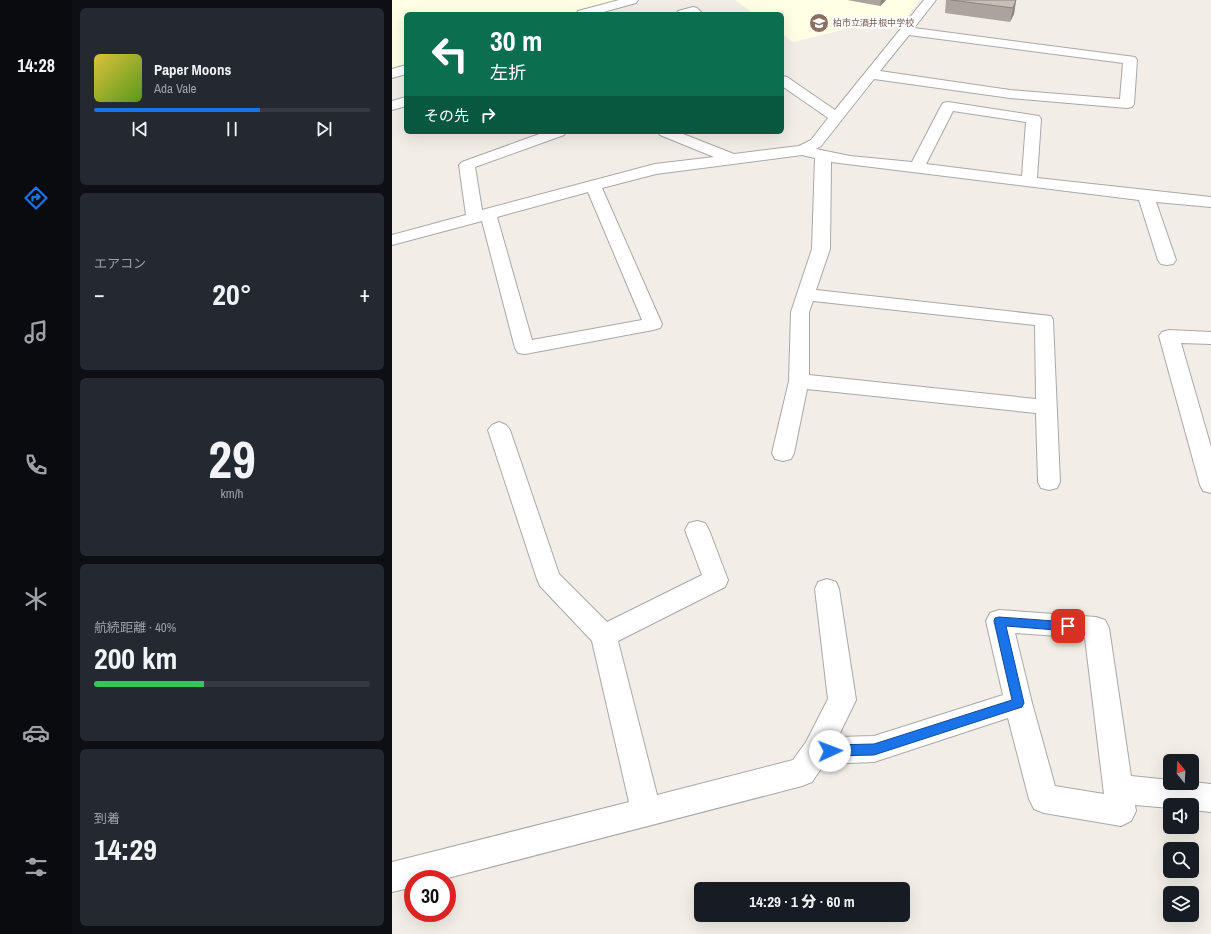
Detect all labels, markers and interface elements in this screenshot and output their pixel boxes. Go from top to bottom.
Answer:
school or university icon: 柏市立酒井根中学校 [808,12,830,34]
place label: 柏市立酒井根中学校 [833,17,914,29]
text: 30 m [490,22,542,60]
icon: left [424,28,476,80]
text: 14:28 [17,53,55,78]
text: Paper Moons [154,59,231,80]
text: 左折 [490,60,526,85]
text: Ada Vale [154,80,196,97]
icon: right [477,104,499,126]
text: その先 [424,105,469,126]
icon: previous [129,118,151,140]
icon: pause [221,118,243,140]
icon: next [313,118,335,140]
icon: directions [22,184,50,212]
text: エアコン [94,255,146,272]
text: 20° [212,274,252,314]
text: − [94,279,105,309]
text: + [359,279,370,309]
icon: music [22,318,50,346]
text: 29 [208,424,256,494]
icon: phone [22,451,50,479]
text: km/h [220,485,244,502]
icon: climate [22,585,50,613]
pin [1051,609,1085,643]
icon: arrive [1057,615,1079,637]
text: 航続距離 · 40% [94,619,176,636]
text: 200 km [94,638,177,678]
icon: car [22,719,50,747]
position arrow [809,730,851,772]
north arrow [1163,754,1199,790]
map controls [1163,754,1199,922]
button: sound [1163,798,1199,834]
text: 到着 [94,810,120,827]
text: 14:29 [94,829,157,869]
button: search [1163,842,1199,878]
icon: filters [22,853,50,881]
speed limit sign: 30 [404,870,456,922]
button: layers [1163,886,1199,922]
text: 14:29 · 1 分 · 60 m [749,891,855,912]

